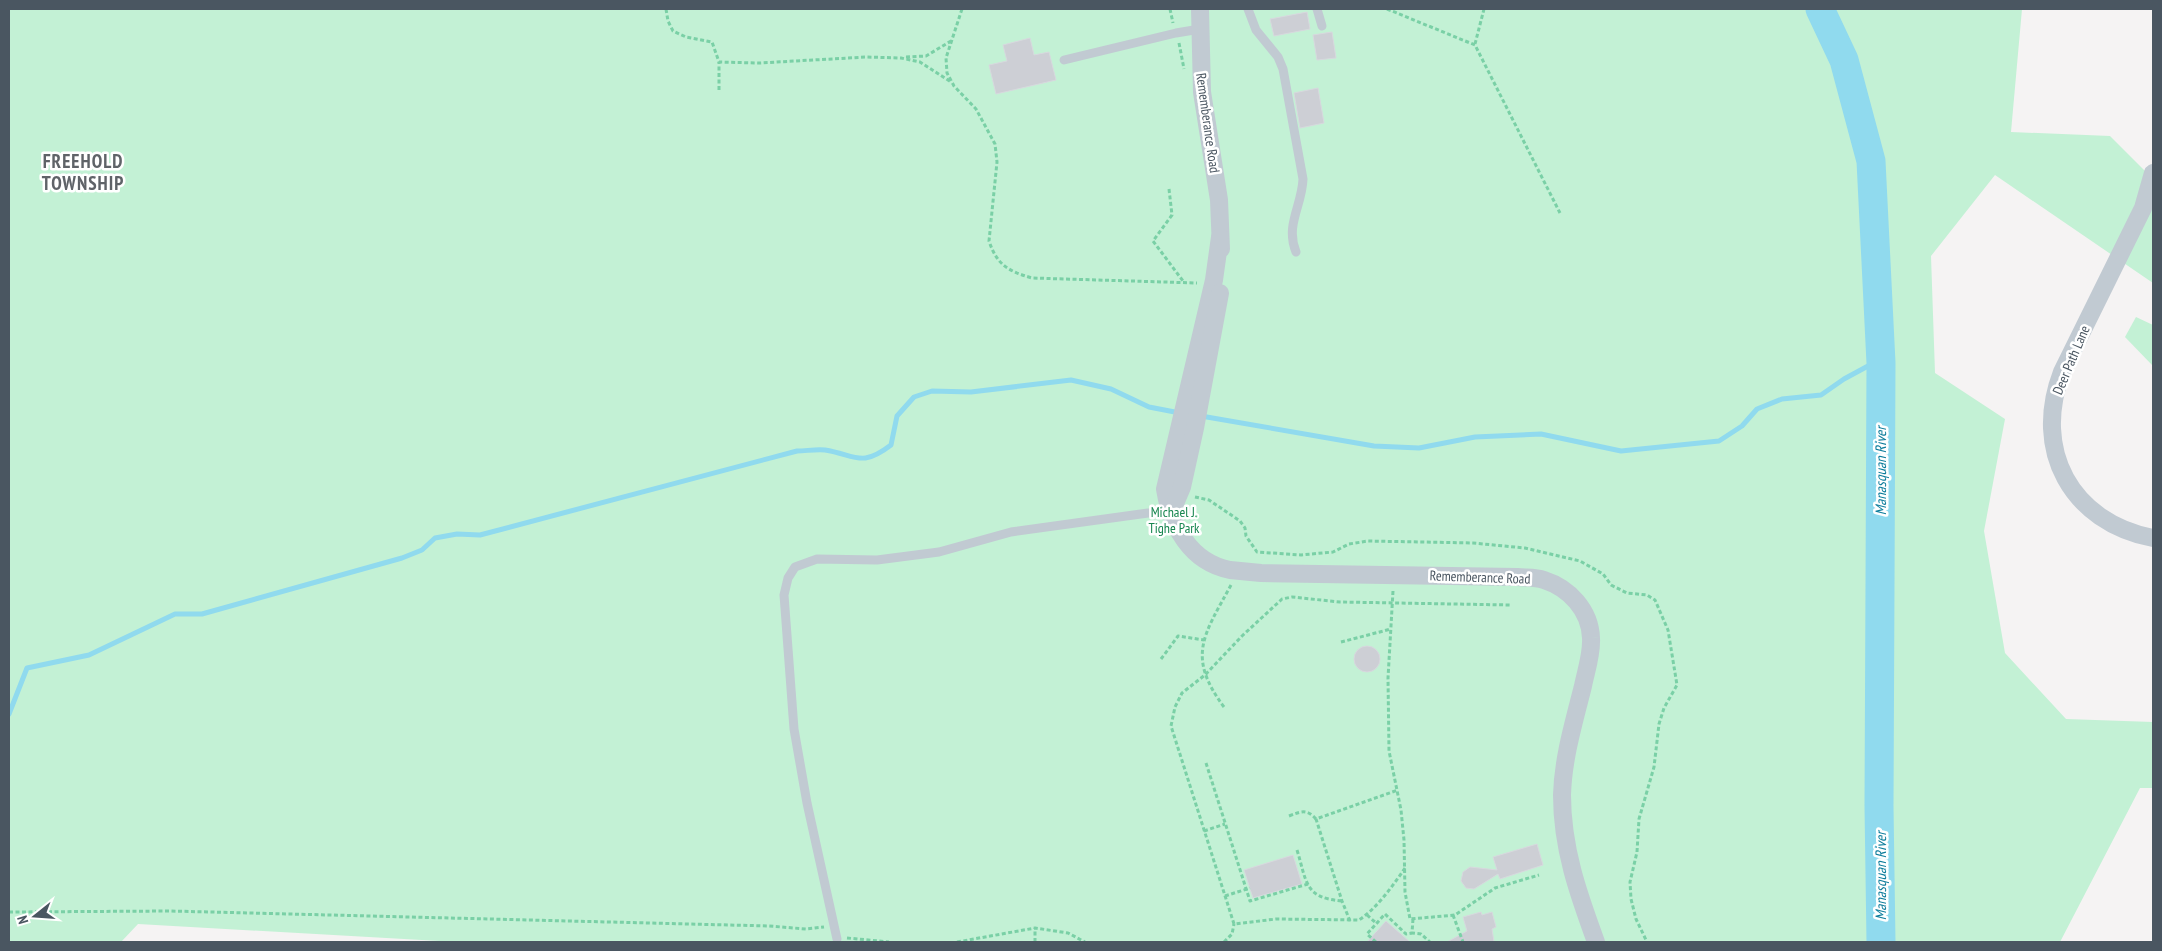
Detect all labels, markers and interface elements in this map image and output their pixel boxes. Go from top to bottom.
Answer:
street label: Rememberance Road [1192,72,1224,174]
district label: FREEHOLD TOWNSHIP [42,149,124,195]
street label: Deer Path Lane [2048,323,2094,397]
water label: Manasquan River [1871,425,1890,515]
park label: Michael J. Tighe Park [1148,503,1200,537]
street label: Rememberance Road [1429,566,1531,588]
water label: Manasquan River [1871,830,1890,920]
north arrow [10,891,60,941]
text: N [13,914,32,926]

